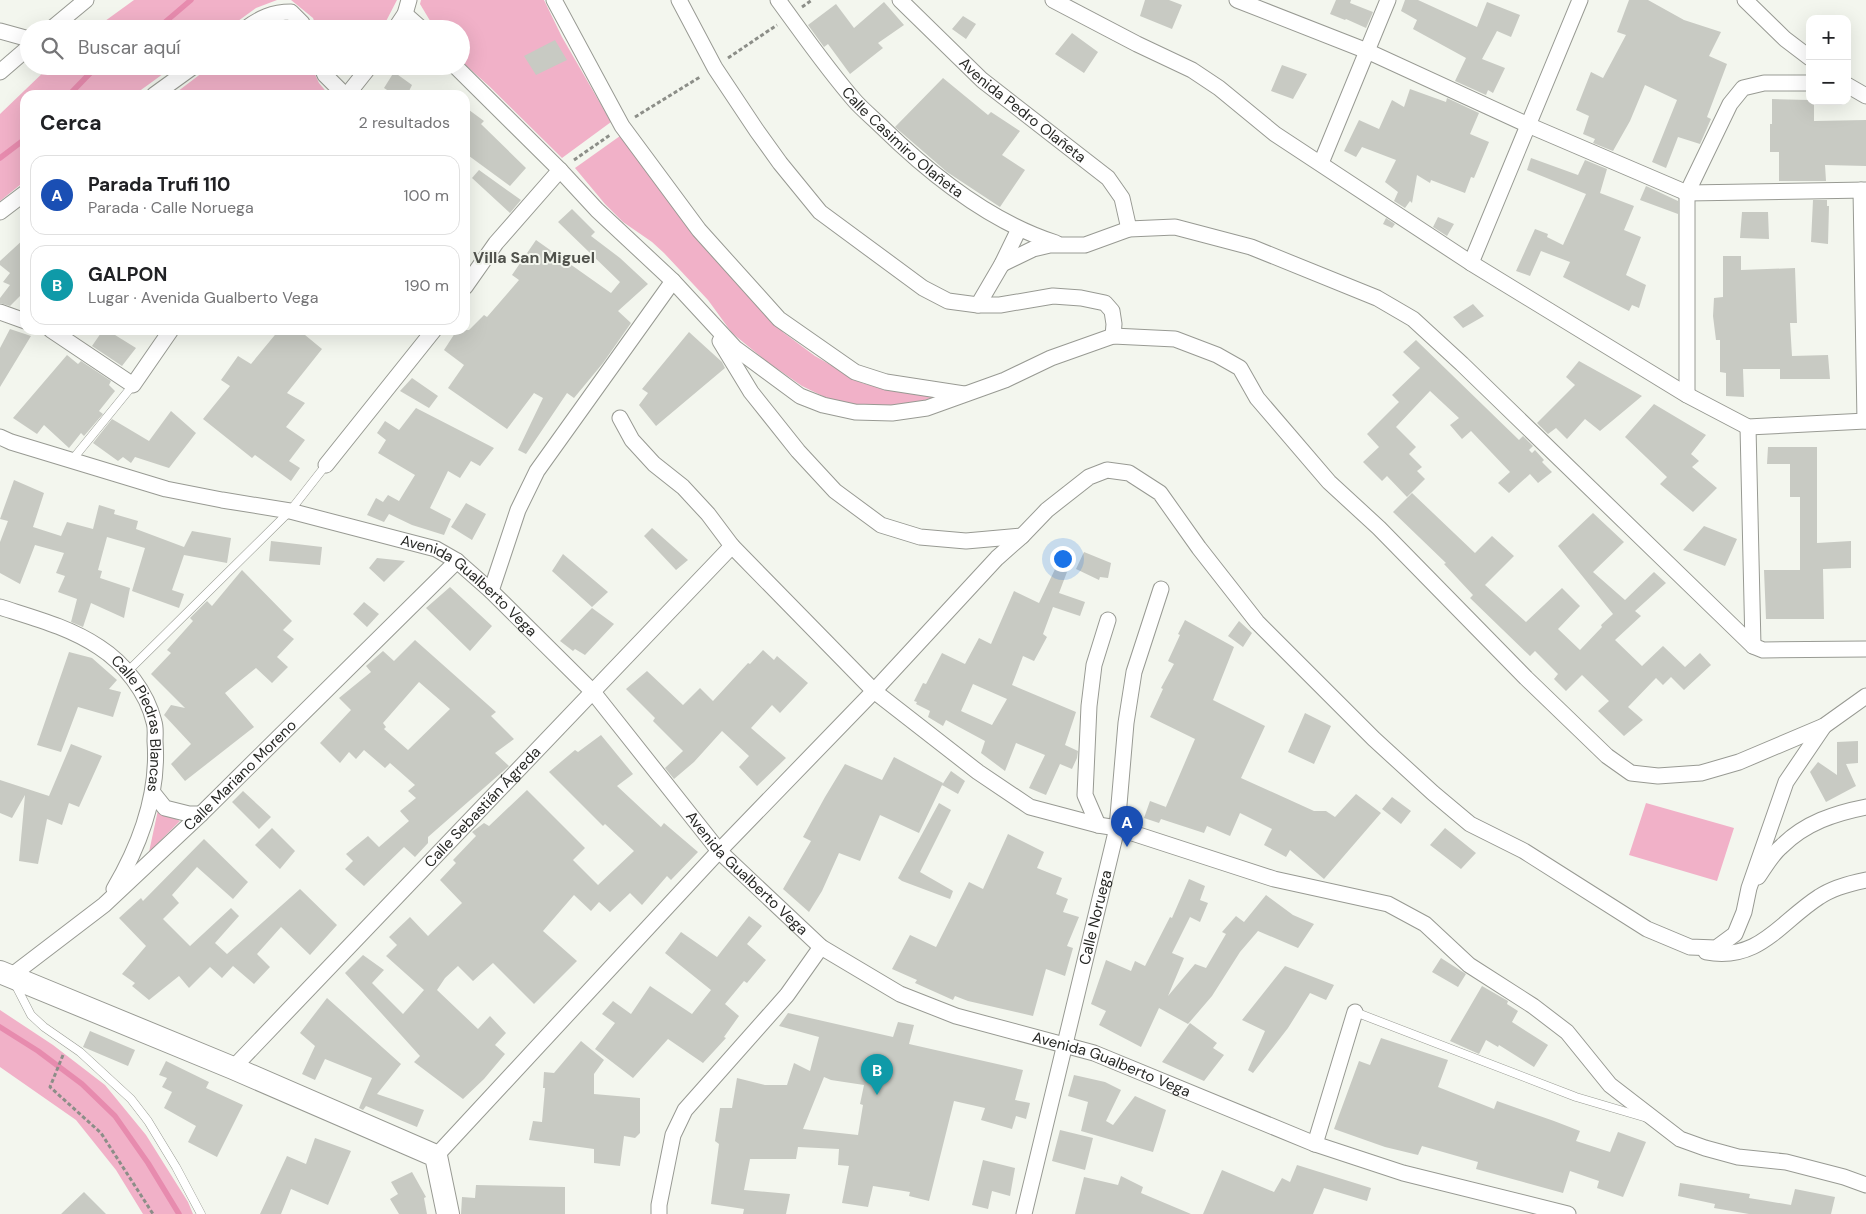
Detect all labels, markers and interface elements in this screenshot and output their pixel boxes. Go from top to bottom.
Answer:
map controls [1806,15,1851,105]
button: + [1806,15,1851,60]
search box [20,20,470,75]
icon: search [38,34,66,62]
text: Buscar aquí [78,35,181,60]
street label: Avenida Pedro Olañeta [955,53,1090,167]
button: − [1806,60,1851,105]
street label: Calle Casimiro Olañeta [837,83,967,202]
text: Cerca [40,109,102,137]
text: 2 resultados [359,112,450,133]
text: Parada Trufi 110 [88,172,230,197]
text: A [51,185,63,206]
text: 100 m [404,185,449,206]
text: Parada · Calle Noruega [88,197,254,218]
district label: Villa San Miguel [473,247,595,268]
text: GALPON [88,262,167,287]
text: B [52,275,62,296]
text: 190 m [405,275,449,296]
text: Lugar · Avenida Gualberto Vega [88,287,319,308]
street label: Avenida Gualberto Vega [398,530,541,641]
your location [1050,546,1076,572]
street label: Calle Piedras Blancas [107,651,166,794]
street label: Calle Mariano Moreno [179,715,301,835]
street label: Calle Sebastián Ágreda [420,742,545,872]
pin: A [1111,806,1143,847]
street label: Avenida Gualberto Vega [681,807,812,940]
street label: Calle Noruega [1074,868,1116,967]
street label: Avenida Gualberto Vega [1030,1027,1194,1102]
pin: B [861,1054,893,1095]

